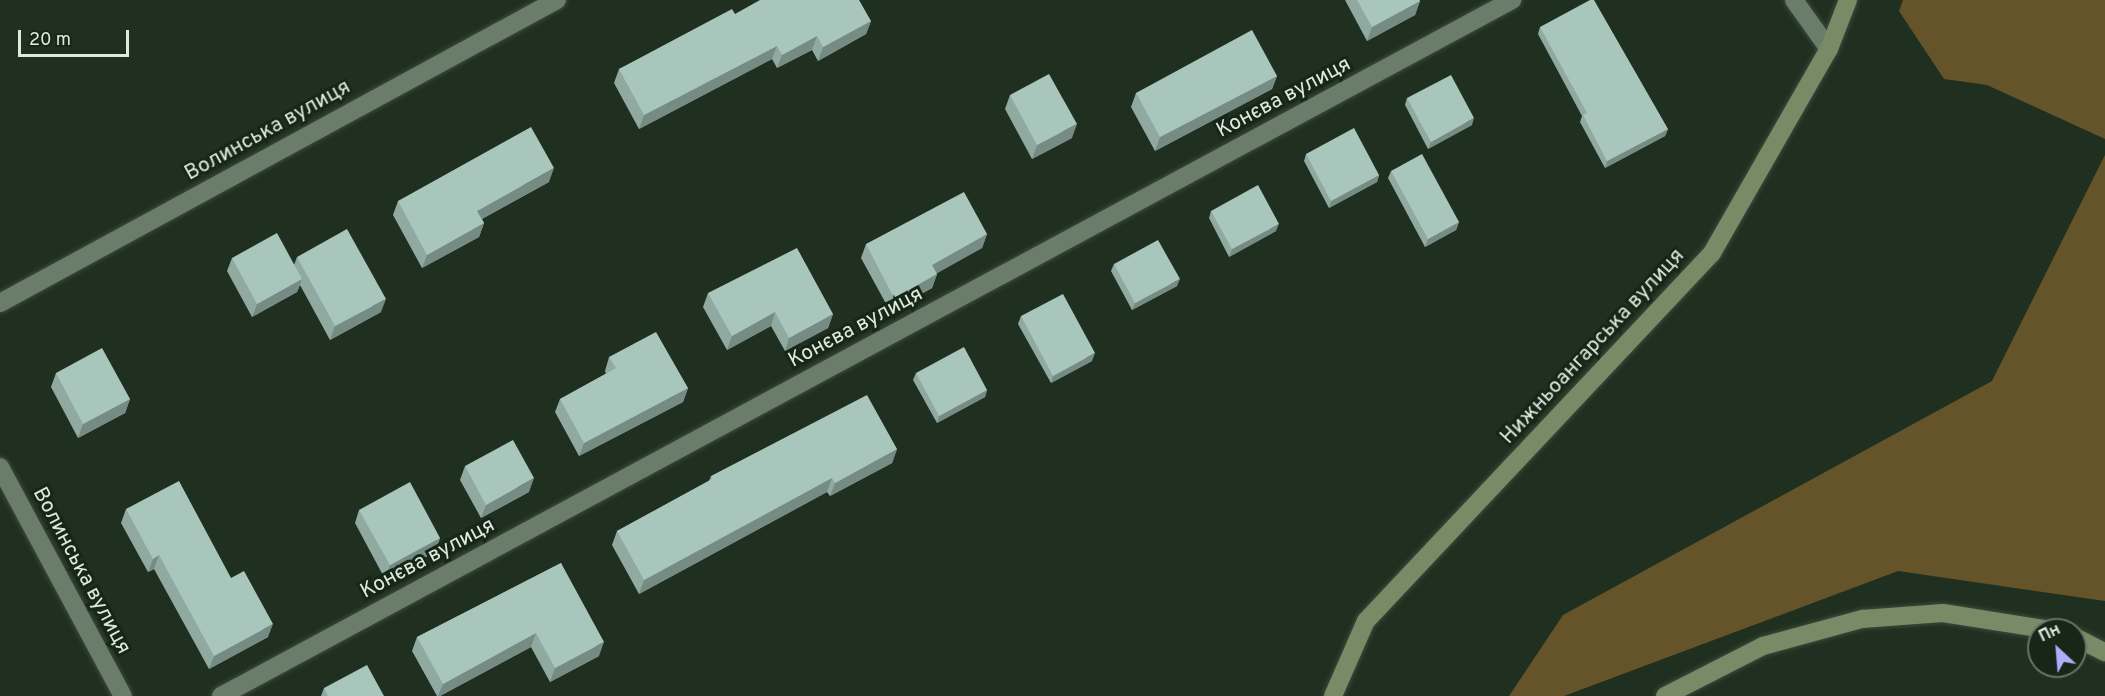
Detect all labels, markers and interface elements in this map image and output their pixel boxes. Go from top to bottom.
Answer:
scale bar [21,18,132,56]
text: 20 m [29,29,71,52]
street label: Конєва вулиця [1213,52,1355,144]
street label: Волинська вулиця [181,75,355,187]
street label: Нижньоангарська вулиця [1496,244,1690,450]
street label: Конєва вулиця [785,282,927,374]
street label: Волинська вулиця [26,483,136,659]
street label: Конєва вулиця [357,513,499,605]
north arrow [2027,618,2087,678]
text: Пн [2036,620,2064,647]

